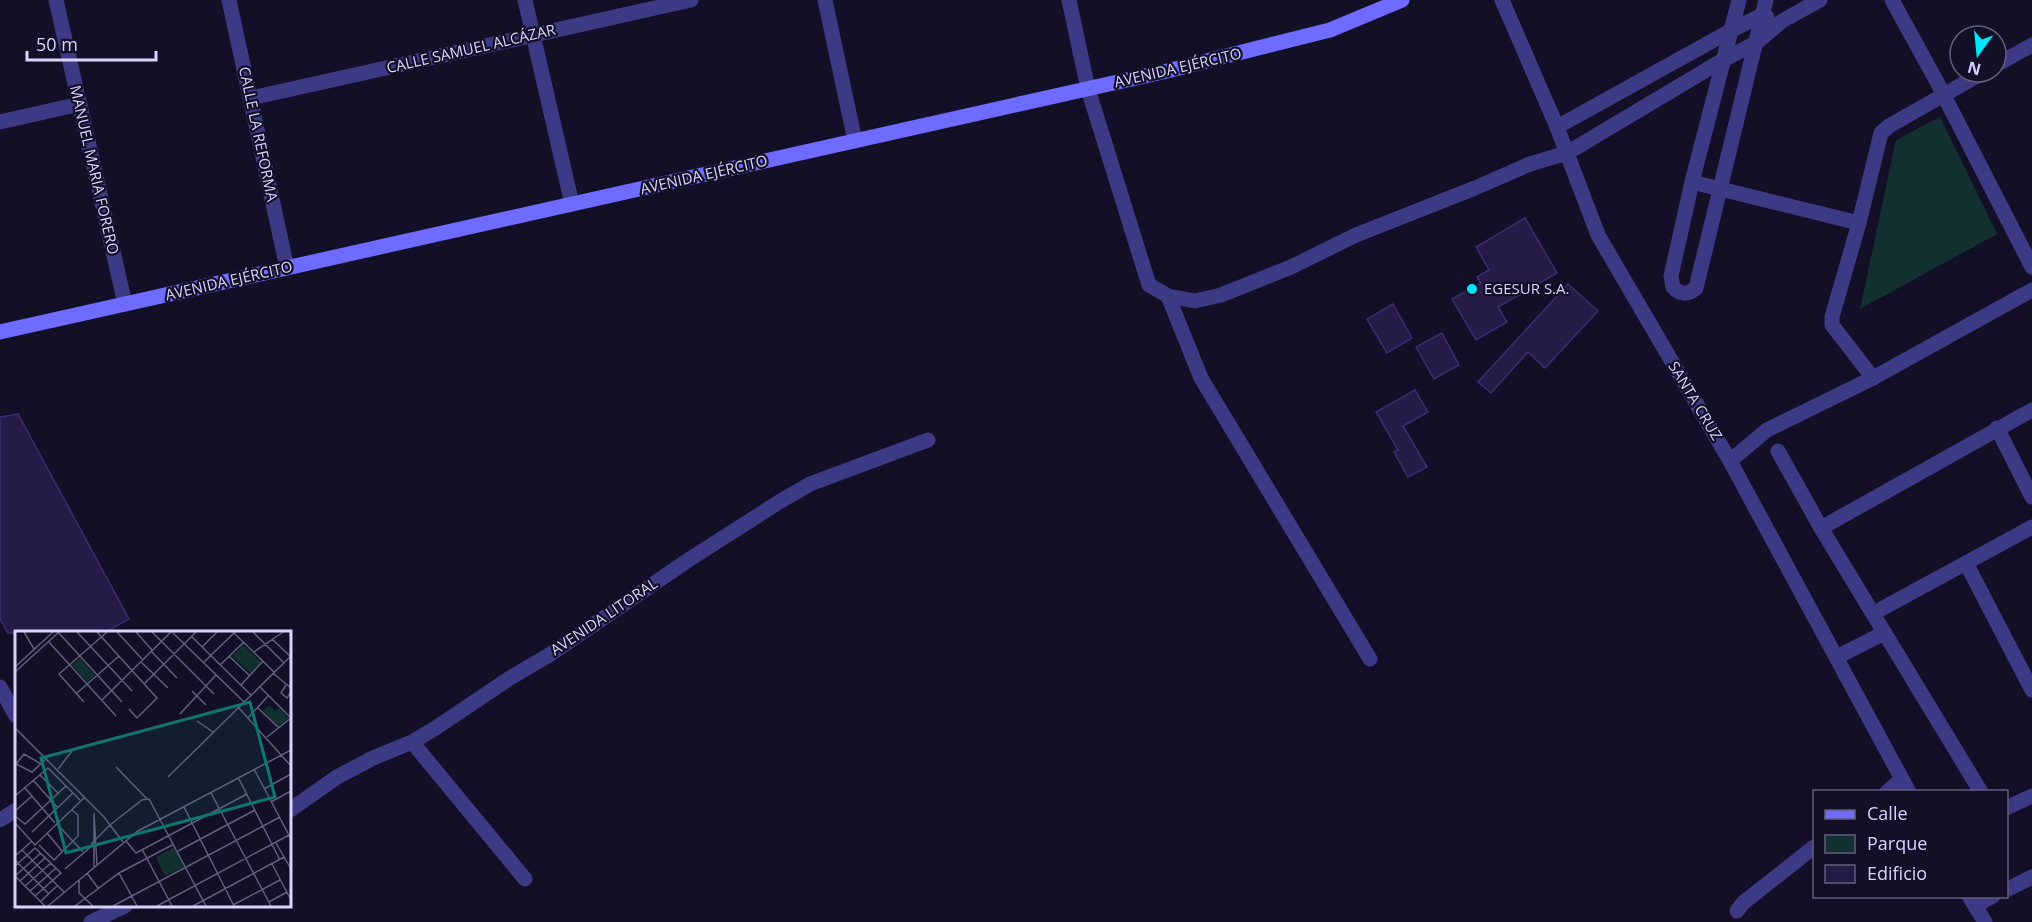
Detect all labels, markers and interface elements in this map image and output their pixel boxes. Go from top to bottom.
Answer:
street label: CALLE SAMUEL ALCÁZAR [384,19,558,77]
scale bar [27,24,156,62]
north arrow [1948,24,2008,84]
text: 50 m [36,32,78,56]
street label: AVENIDA EJÉRCITO [1112,43,1243,91]
text: N [1965,56,1983,81]
street label: CALLE LA REFORMA [235,65,283,204]
street label: MANUEL MARIA FORERO [66,83,124,256]
street label: AVENIDA EJÉRCITO [638,150,769,198]
street label: AVENIDA EJÉRCITO [163,256,294,304]
place label: EGESUR S.A. [1484,278,1569,298]
marker: EGESUR S.A. [1465,282,1479,296]
street label: SANTA CRUZ [1664,357,1727,444]
street label: AVENIDA LITORAL [546,573,661,659]
inset map [15,631,291,907]
legend [1813,790,2008,898]
text: Calle [1867,801,1908,825]
text: Parque [1867,831,1927,855]
text: Edificio [1867,861,1927,885]

